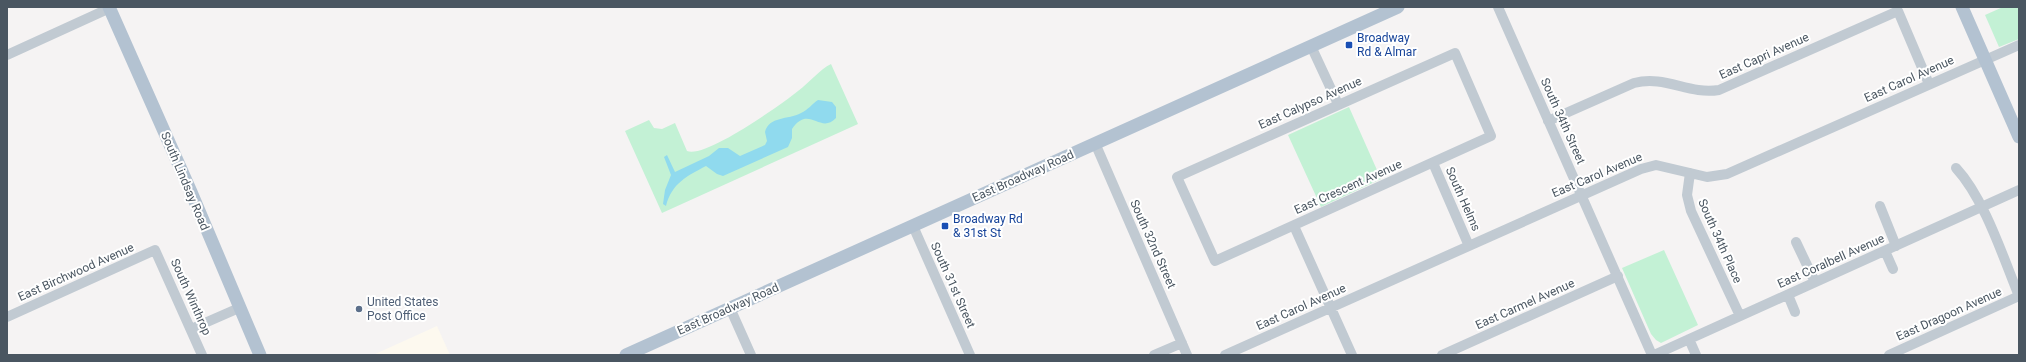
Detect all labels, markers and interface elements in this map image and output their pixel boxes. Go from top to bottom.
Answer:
street label: East Capri Avenue [1717,30,1811,82]
place label: Broadway Rd & Almar [1357,31,1416,59]
marker: Broadway Rd & Almar [1344,40,1354,50]
street label: East Carol Avenue [1862,53,1956,105]
street label: East Calypso Avenue [1256,74,1364,132]
street label: South 34th Street [1538,76,1588,166]
street label: South Lindsay Road [158,130,212,232]
street label: East Broadway Road [970,147,1076,205]
street label: East Carol Avenue [1550,150,1644,200]
street label: East Crescent Avenue [1292,157,1404,217]
street label: South Helms [1443,165,1483,233]
street label: South 32nd Street [1127,197,1179,291]
street label: South 34th Place [1695,197,1745,285]
place label: Broadway Rd & 31st St [953,212,1023,240]
marker: Broadway Rd & 31st St [940,221,950,231]
street label: East Coralbell Avenue [1775,231,1887,291]
street label: East Birchwood Avenue [16,240,136,304]
street label: South 31st Street [928,240,978,330]
street label: South Winthrop [168,257,214,338]
street label: East Carmel Avenue [1473,276,1577,332]
street label: East Broadway Road [675,280,781,338]
street label: East Carol Avenue [1254,281,1348,333]
street label: East Dragoon Avenue [1894,284,2004,344]
place label: United States Post Office [367,295,438,323]
marker: United States Post Office [354,304,364,314]

